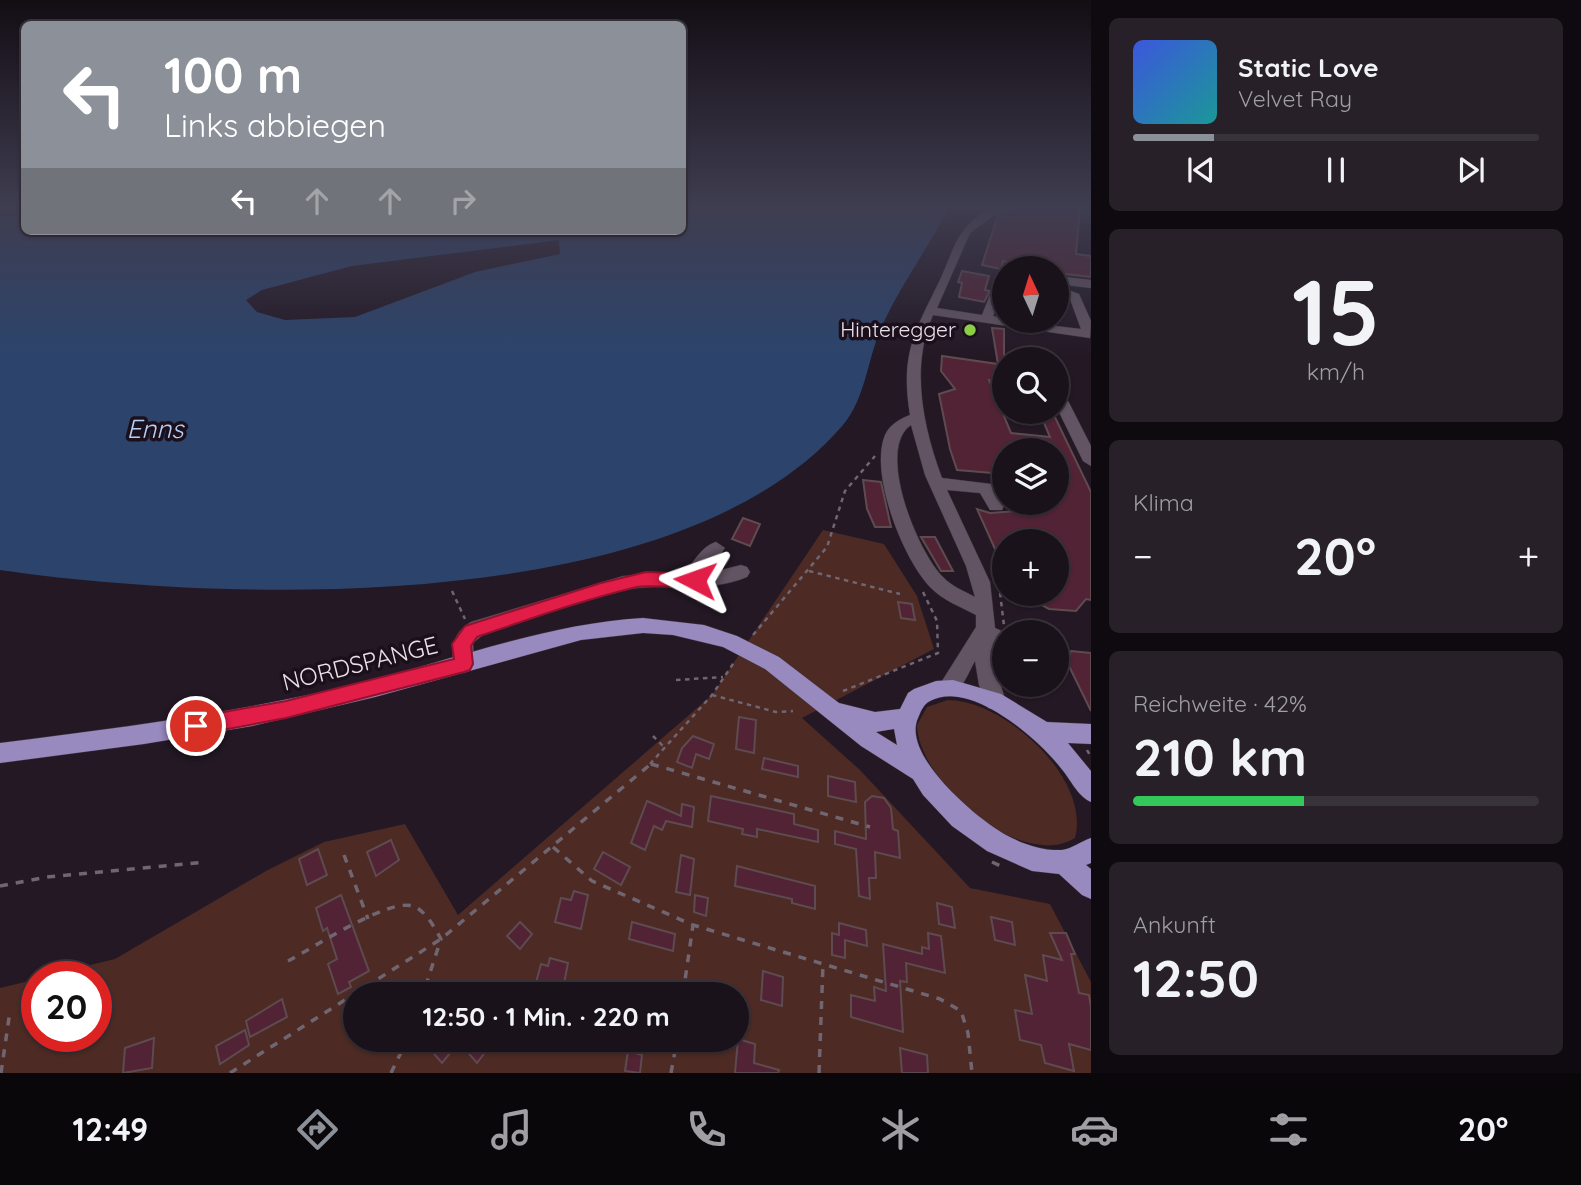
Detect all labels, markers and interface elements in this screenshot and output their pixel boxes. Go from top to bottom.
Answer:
text: 100 m [164,44,302,105]
icon: left [49,49,140,140]
text: Static Love [1238,51,1379,84]
text: Velvet Ray [1238,84,1352,113]
text: Links abbiegen [164,105,386,145]
icon: previous [1182,151,1220,189]
icon: pause [1317,151,1355,189]
icon: next [1452,151,1490,189]
icon: left [225,182,263,220]
icon: ahead [298,182,336,220]
icon: ahead [371,182,409,220]
icon: right [444,182,482,220]
text: 15 [1292,254,1380,368]
north arrow [992,256,1069,332]
map controls [992,256,1069,697]
place label: Hinteregger [840,316,956,342]
marker: Hinteregger [962,322,978,338]
button: search [992,347,1069,424]
text: km/h [1307,357,1365,386]
water label: Enns [126,412,185,445]
button: layers [992,438,1069,515]
text: Klima [1133,488,1194,517]
text: 20° [1294,523,1376,588]
button: + [992,529,1069,606]
text: − [1133,532,1153,580]
text: + [1518,532,1539,580]
position arrow [658,543,732,617]
button: − [992,620,1069,697]
street label: NORDSPANGE [279,629,441,697]
text: Reichweite · 42% [1133,689,1307,718]
pin [166,696,226,756]
icon: arrive [177,707,215,745]
text: 210 km [1133,724,1307,789]
text: Ankunft [1133,910,1216,939]
text: 12:50 [1133,945,1259,1010]
speed limit sign: 20 [21,961,112,1052]
text: 12:50 · 1 Min. · 220 m [422,1000,670,1033]
icon: directions [293,1105,342,1154]
icon: music [487,1105,536,1154]
icon: phone [682,1105,731,1154]
icon: climate [876,1105,925,1154]
icon: car [1070,1105,1119,1154]
icon: filters [1264,1105,1313,1154]
text: 12:49 [73,1109,148,1149]
text: 20° [1458,1109,1508,1149]

